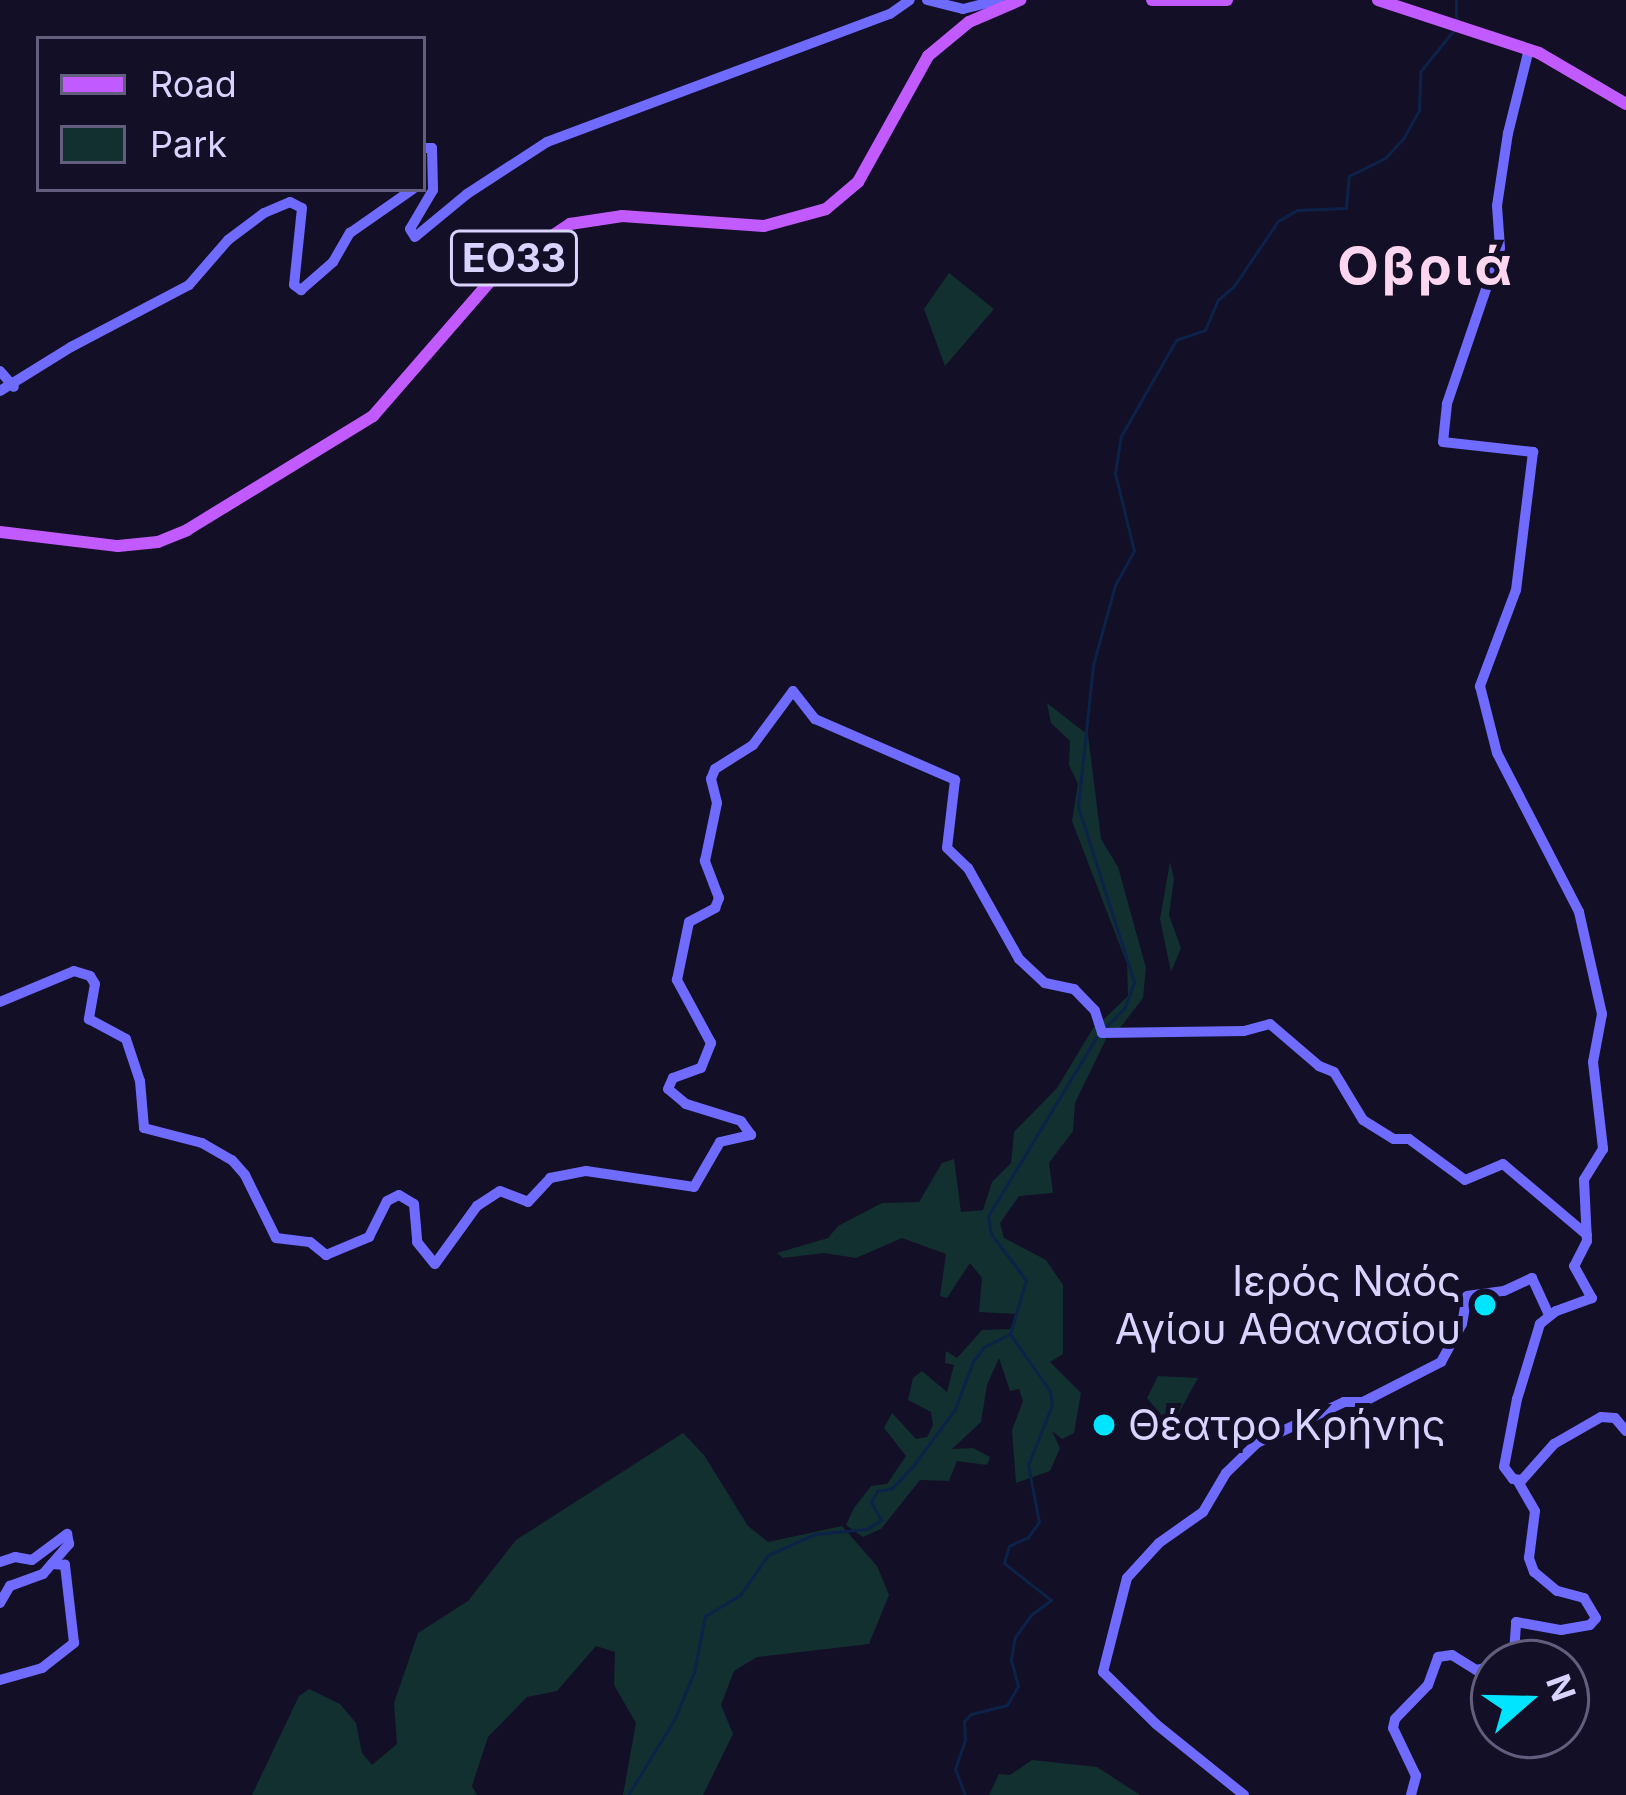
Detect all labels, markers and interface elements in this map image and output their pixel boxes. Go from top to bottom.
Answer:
legend [36,36,426,192]
text: Road [150,62,237,106]
text: Park [150,122,227,166]
road number: ΕΟ33 [448,225,580,291]
district label: Οβριά [1337,234,1515,298]
place label: Ιερός Ναός Αγίου Αθανασίου [1115,1256,1461,1354]
marker: Ιερός Ναός Αγίου Αθανασίου [1472,1292,1498,1318]
place label: Θέατρο Κρήνης [1128,1400,1446,1450]
marker: Θέατρο Κρήνης [1091,1412,1117,1438]
north arrow [1470,1639,1590,1759]
text: N [1538,1669,1584,1706]

